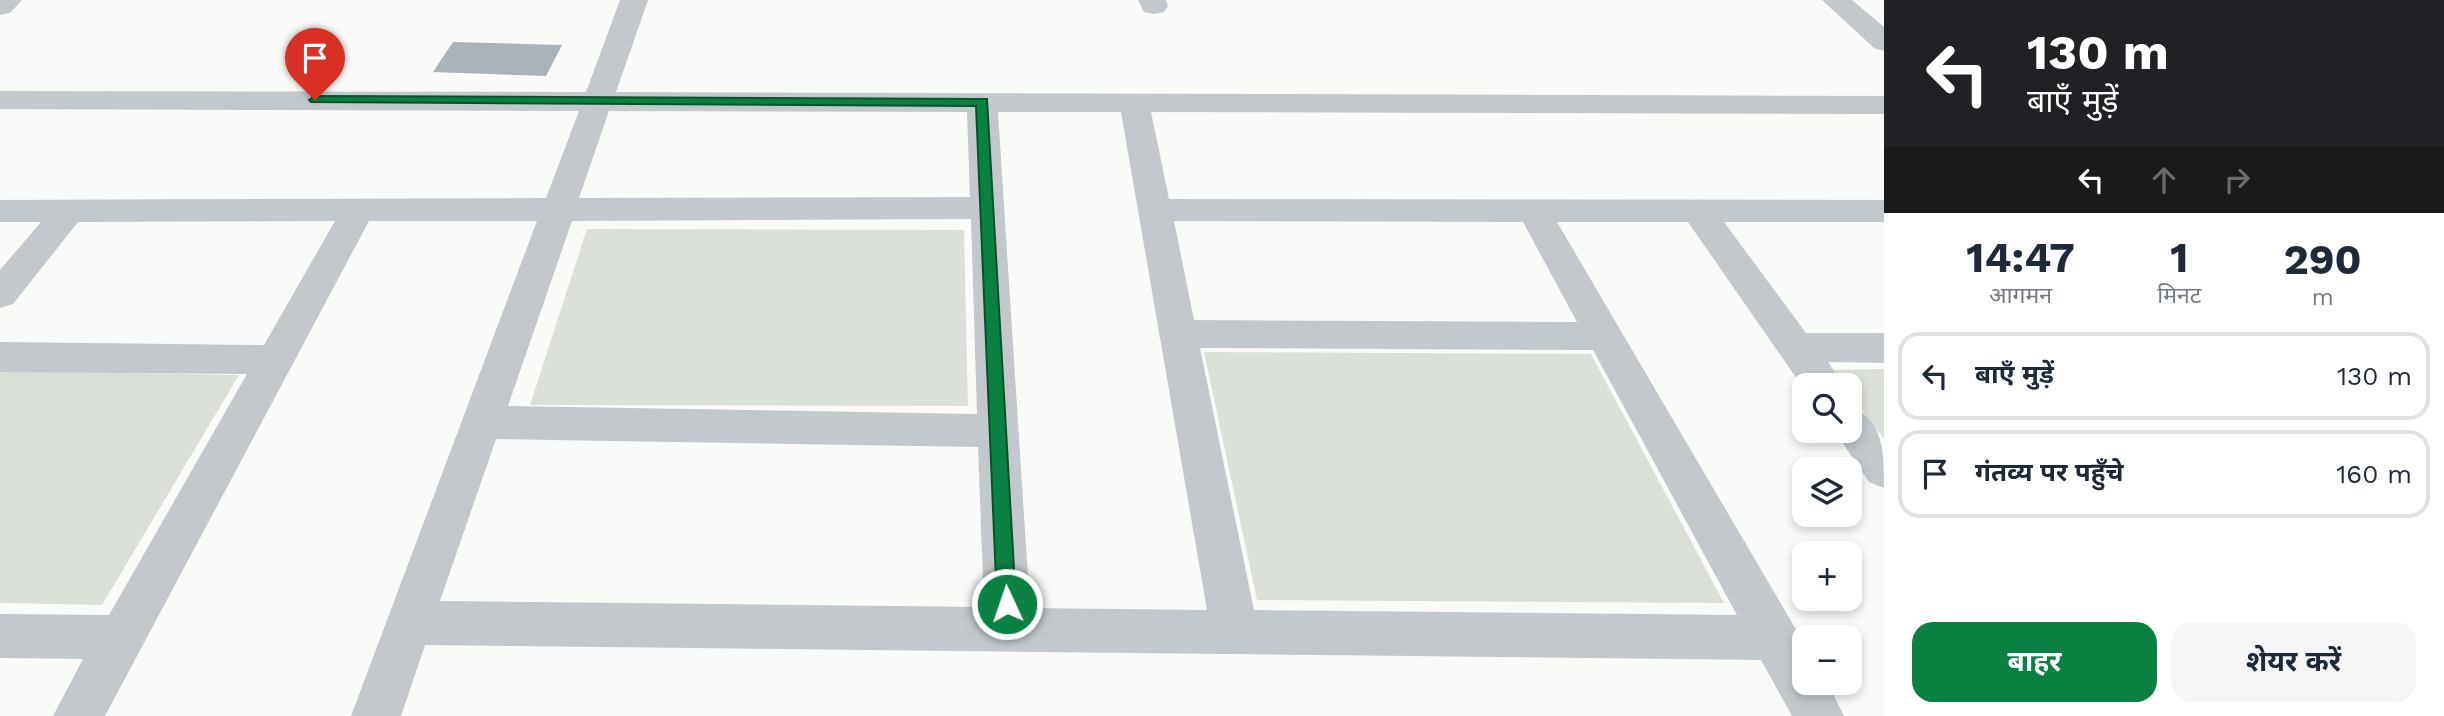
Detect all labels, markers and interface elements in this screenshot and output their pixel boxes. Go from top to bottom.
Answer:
text: 130 m [2027,23,2169,81]
pin [285,28,345,100]
icon: left [1912,28,2003,119]
icon: arrive [296,39,334,77]
text: बाएँ मुड़ें [2027,82,2118,120]
icon: left [2072,161,2110,199]
icon: ahead [2145,161,2183,199]
icon: right [2218,161,2256,199]
text: 14:47 [1966,233,2075,282]
text: 1 [2170,233,2188,282]
text: 290 [2284,235,2362,284]
text: आगमन [1989,282,2052,309]
text: मिनट [2157,282,2201,309]
text: m [2312,284,2334,311]
icon: left [1916,357,1954,395]
text: बाएँ मुड़ें [1975,359,2054,389]
text: 130 m [2337,361,2412,391]
map controls [1792,373,1862,695]
button: search [1792,373,1862,443]
icon: arrive [1916,455,1954,493]
button: layers [1792,457,1862,527]
text: गंतव्य पर पहुँचे [1975,457,2124,487]
text: 160 m [2336,459,2412,489]
button: + [1792,541,1862,611]
position arrow [970,567,1044,641]
button: बाहर [1912,622,2157,702]
button: शेयर करें [2171,622,2416,702]
button: − [1792,625,1862,695]

